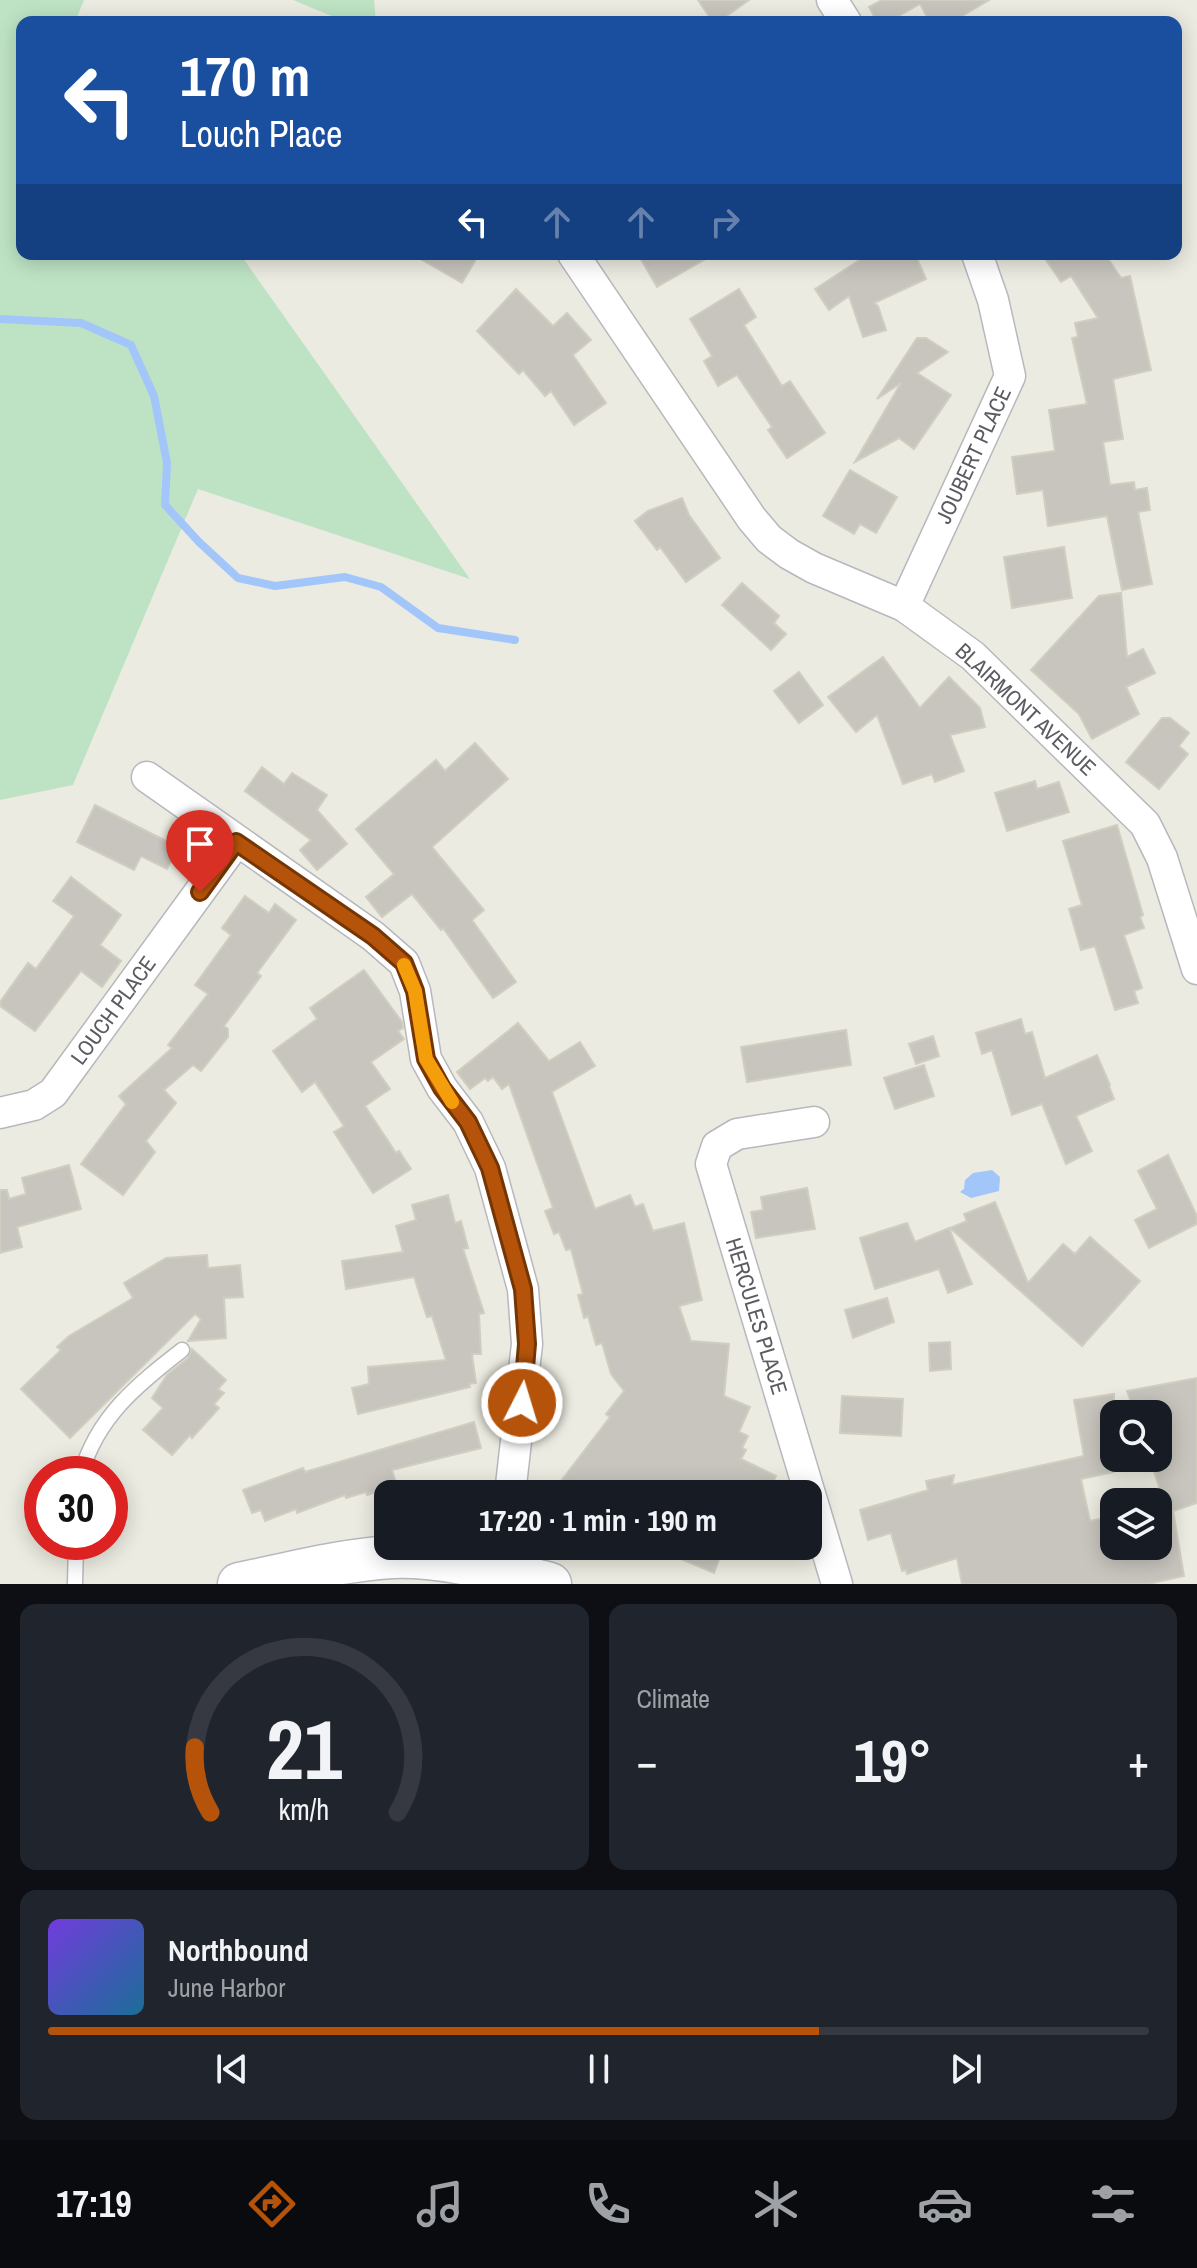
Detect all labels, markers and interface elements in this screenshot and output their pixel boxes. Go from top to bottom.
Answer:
text: 170 m [180,38,310,113]
icon: left [48,48,152,152]
text: Louch Place [180,110,342,158]
icon: left [451,200,495,244]
icon: ahead [535,200,579,244]
icon: ahead [619,200,663,244]
icon: right [703,200,747,244]
street label: JOUBERT PLACE [928,382,1018,528]
street label: BLAIRMONT AVENUE [949,636,1103,782]
pin [166,810,234,892]
icon: arrive [178,822,222,866]
street label: LOUCH PLACE [63,950,163,1070]
street label: HERCULES PLACE [719,1234,795,1398]
position arrow [480,1361,564,1445]
map controls [1100,1400,1172,1560]
button: search [1100,1400,1172,1472]
speed limit sign: 30 [24,1456,128,1560]
button: layers [1100,1488,1172,1560]
text: 17:20 · 1 min · 190 m [479,1500,717,1540]
text: Climate [637,1681,710,1716]
text: 21 [266,1693,342,1805]
text: 19° [853,1720,932,1801]
text: − [637,1731,658,1791]
text: + [1128,1731,1149,1791]
text: km/h [279,1790,330,1829]
text: Northbound [168,1930,309,1970]
text: June Harbor [168,1970,285,2005]
icon: previous [210,2047,254,2091]
icon: pause [577,2047,621,2091]
icon: next [944,2047,988,2091]
icon: directions [244,2176,300,2232]
icon: music [412,2176,468,2232]
icon: phone [580,2176,636,2232]
icon: climate [748,2176,804,2232]
icon: car [917,2176,973,2232]
icon: filters [1085,2176,1141,2232]
text: 17:19 [56,2180,132,2228]

